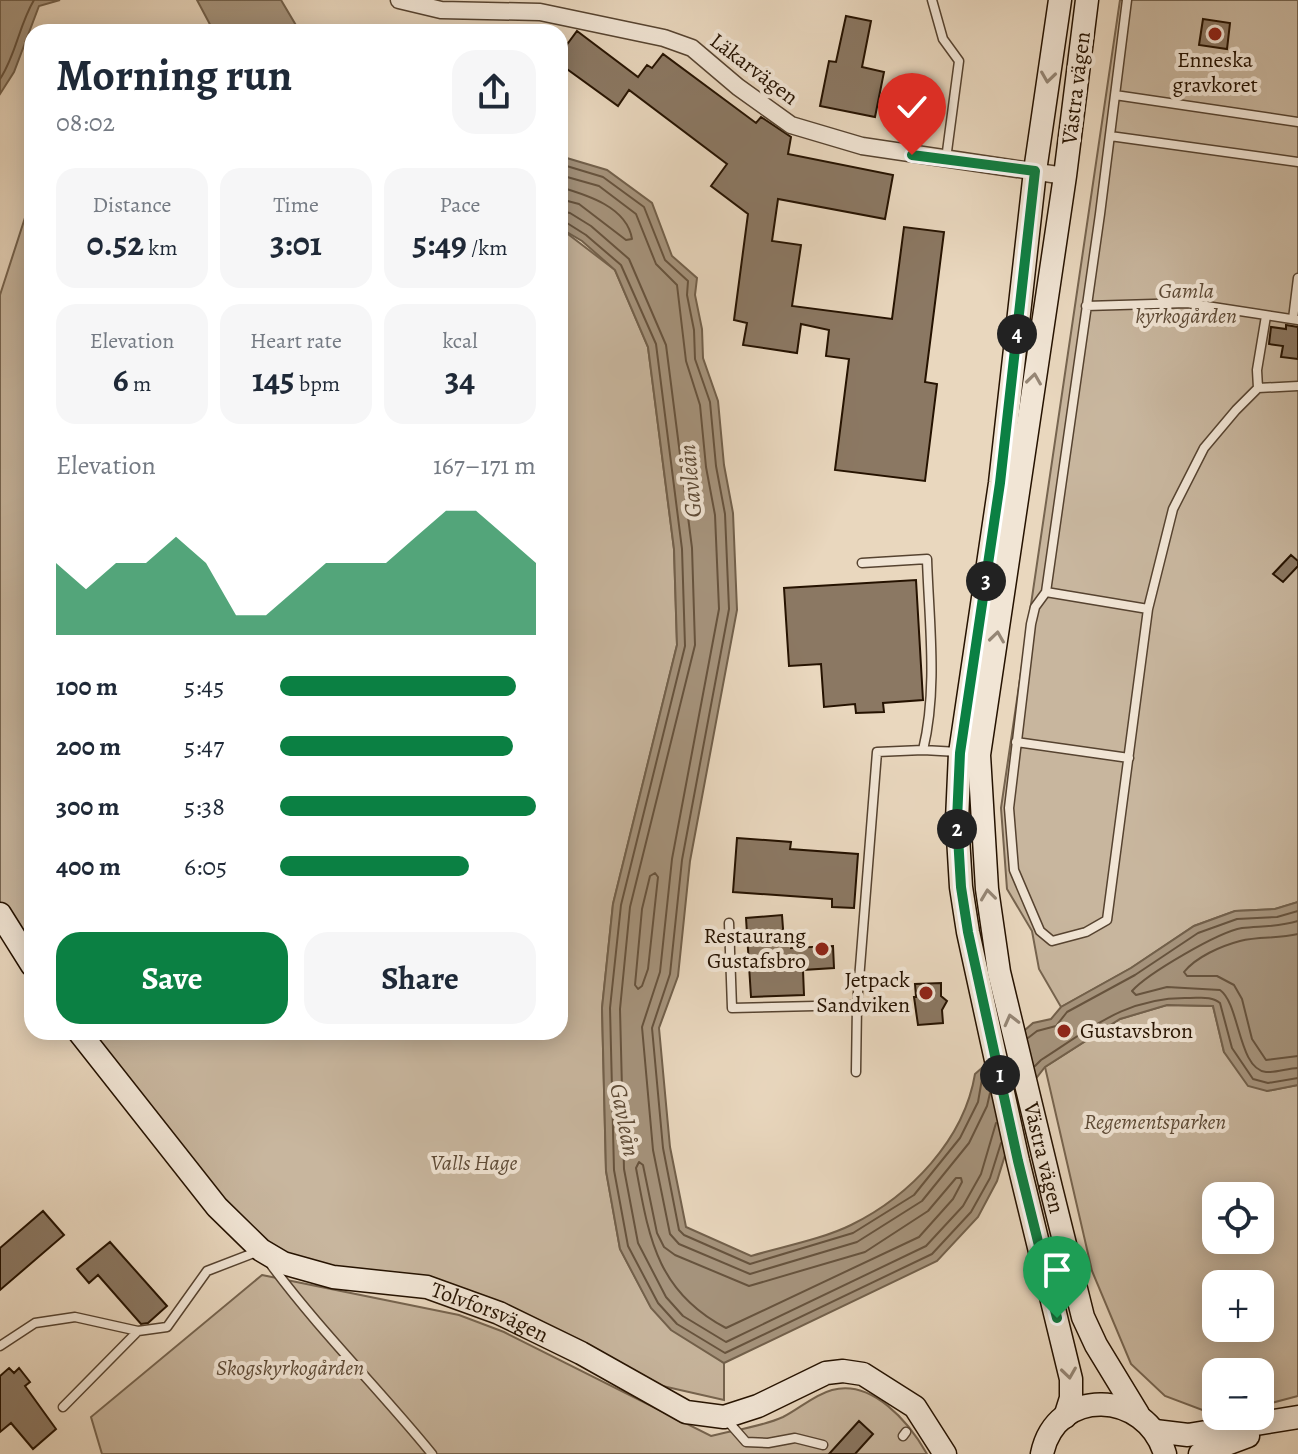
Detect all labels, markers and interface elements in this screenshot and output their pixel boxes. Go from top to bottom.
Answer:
marker: Enneska gravkoret [1206,25,1224,43]
street label: Läkarvägen [704,26,804,112]
street label: Västra vägen [1054,30,1098,147]
text: Morning run [56,45,292,105]
place label: Enneska gravkoret [1172,45,1258,100]
button: share [452,50,536,134]
one-way arrow [1040,70,1057,84]
pin [878,73,946,155]
icon: check [890,85,934,129]
text: 08:02 [56,105,115,140]
text: Distance [93,190,171,220]
text: Time [273,190,319,220]
text: Pace [440,190,480,220]
text: 0.52 [86,220,144,267]
text: 3:01 [270,220,322,267]
text: 5:49 [412,220,467,267]
text: km [144,233,178,263]
text: /km [467,233,508,263]
park label: Gamla kyrkogården [1135,276,1237,331]
pin: 4 [997,314,1037,354]
text: 4 [1012,319,1022,349]
text: Elevation [90,326,174,356]
text: Heart rate [250,326,342,356]
text: kcal [442,326,478,356]
text: 6 [113,356,129,403]
text: 145 [252,356,295,403]
text: 34 [445,356,475,403]
text: m [129,369,151,399]
text: bpm [295,369,340,399]
one-way arrow [1025,372,1042,386]
water label: Gavleån [671,443,709,519]
text: Elevation [56,448,156,483]
text: 167–171 m [433,448,536,483]
pin: 3 [966,561,1006,601]
text: 3 [981,566,991,596]
one-way arrow [988,630,1005,643]
text: 100 m [56,669,118,704]
text: 5:45 [184,669,224,704]
text: 200 m [56,729,121,764]
text: 5:47 [184,729,224,764]
text: 300 m [56,789,120,824]
text: 5:38 [184,789,225,824]
pin: 2 [937,809,977,849]
text: 2 [952,814,962,844]
text: 400 m [56,849,121,884]
text: 6:05 [184,849,227,884]
one-way arrow [980,888,997,902]
place label: Restaurang Gustafsbro [704,921,806,976]
button: Save [56,932,288,1024]
button: Share [304,932,536,1024]
marker: Restaurang Gustafsbro [813,940,831,958]
place label: Jetpack Sandviken [816,965,910,1020]
marker: Jetpack Sandviken [917,984,935,1002]
one-way arrow [1003,1013,1020,1027]
place label: Gustavsbron [1080,1016,1193,1046]
marker: Gustavsbron [1055,1022,1073,1040]
pin: 1 [980,1055,1020,1095]
text: 1 [996,1060,1004,1090]
water label: Gavleån [602,1081,648,1159]
street label: Västra vägen [1016,1098,1072,1217]
park label: Regementsparken [1084,1107,1226,1137]
park label: Valls Hage [431,1148,517,1178]
map controls [1202,1182,1274,1430]
button: locate [1202,1182,1274,1254]
pin [1023,1236,1091,1318]
icon: arrive [1035,1248,1079,1292]
button: + [1202,1270,1274,1342]
street label: Tolvforsvägen [427,1275,554,1350]
park label: Skogskyrkogården [216,1353,364,1383]
button: − [1202,1358,1274,1430]
one-way arrow [1060,1366,1077,1379]

